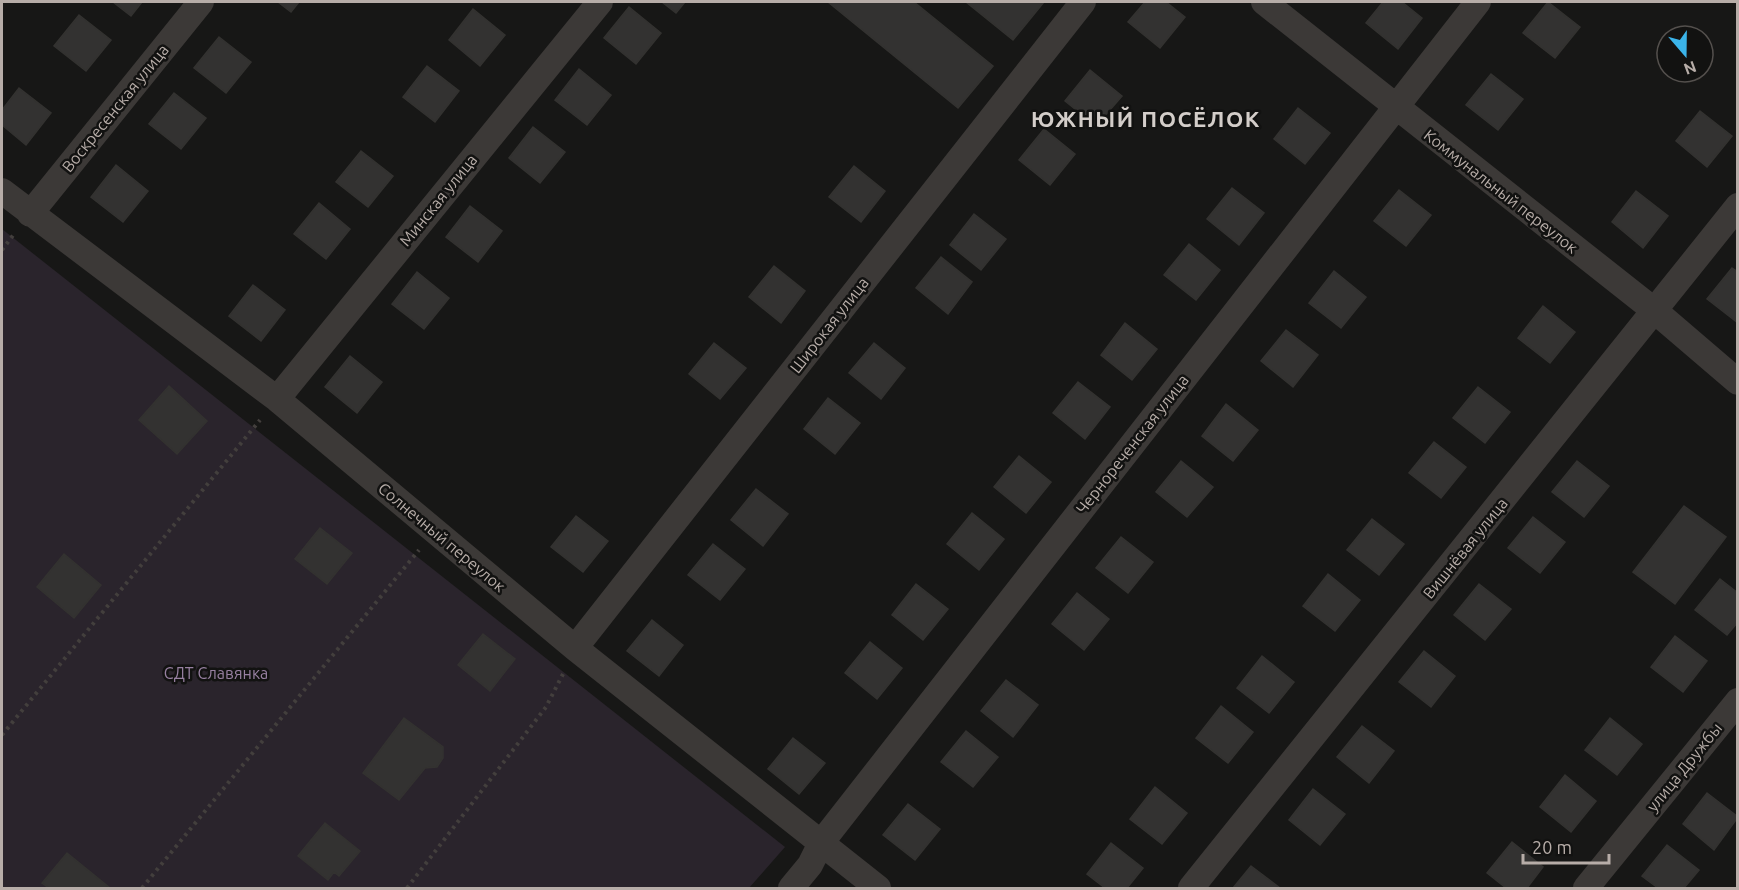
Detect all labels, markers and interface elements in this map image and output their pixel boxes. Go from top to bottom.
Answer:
north arrow [1655,24,1715,84]
street label: Воскресенская улица [58,41,172,175]
text: N [1681,58,1699,79]
district label: ЮЖНЫЙ ПОСЁЛОК [1031,106,1261,131]
street label: Коммунальный переулок [1421,125,1581,257]
street label: Минская улица [396,151,480,249]
street label: Широкая улица [786,274,872,376]
street label: Чернореченская улица [1072,371,1192,517]
street label: Солнечный переулок [375,479,509,595]
street label: Вишнёвая улица [1419,494,1511,602]
park label: СДТ Славянка [164,664,268,682]
street label: улица Дружбы [1643,719,1725,815]
scale bar [1523,827,1608,865]
text: 20 m [1532,837,1572,857]

